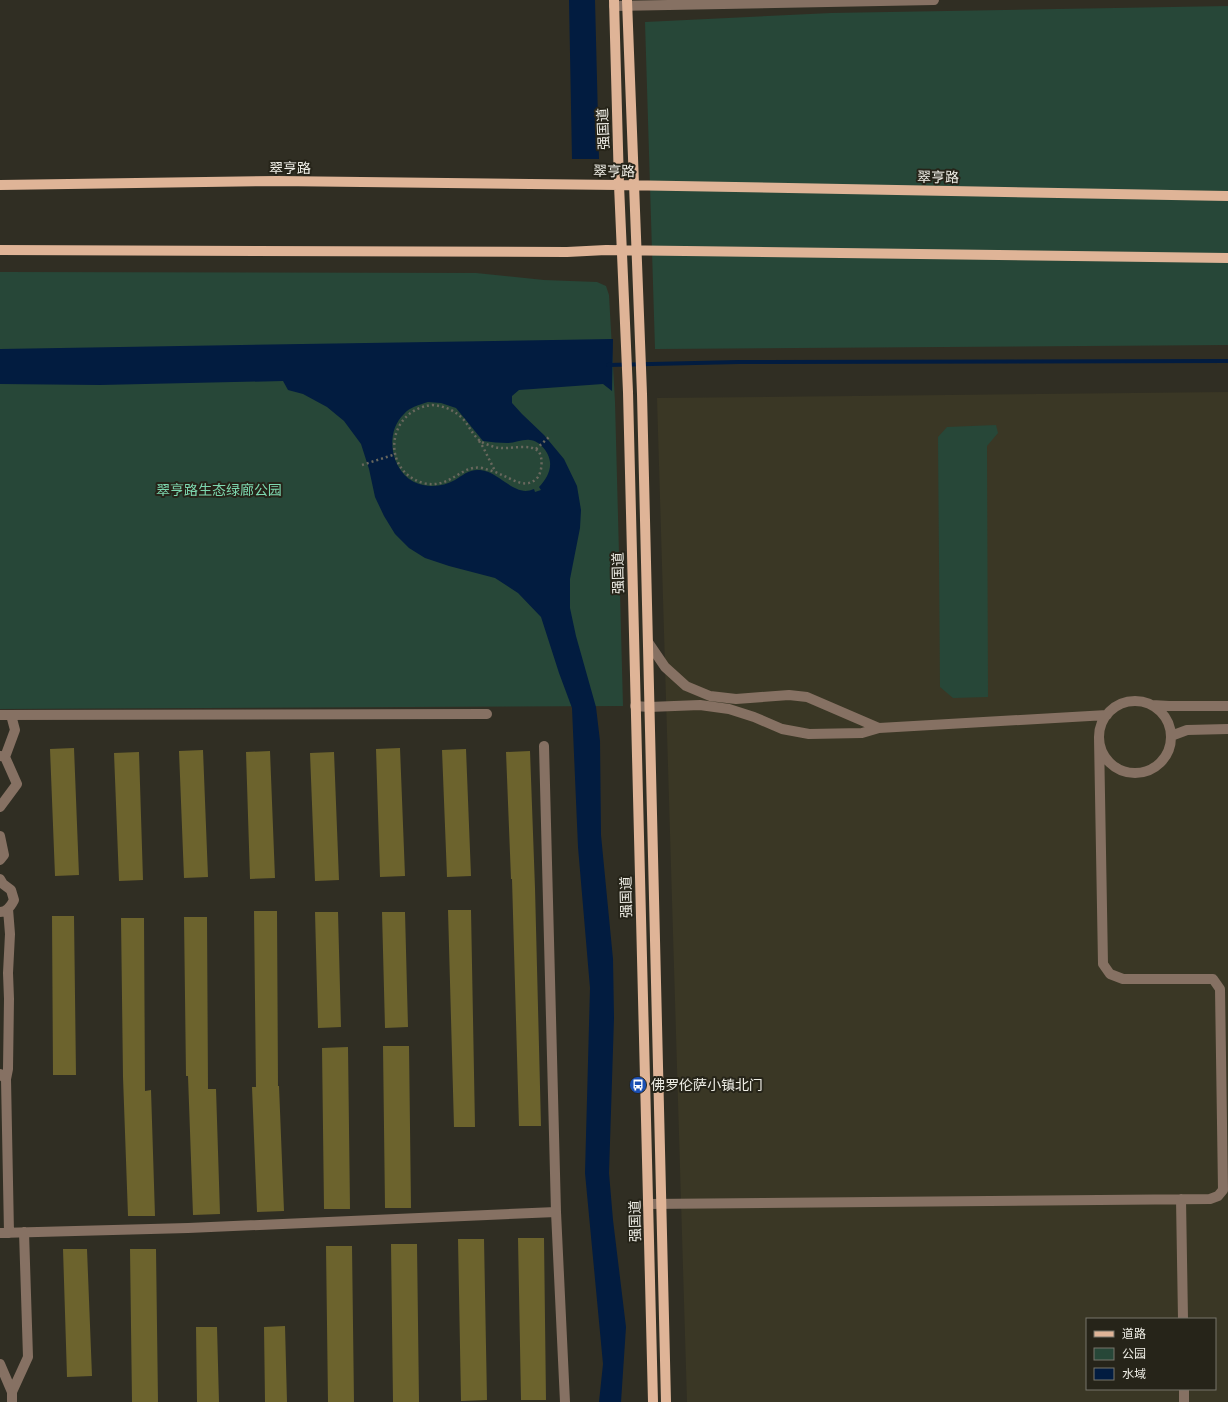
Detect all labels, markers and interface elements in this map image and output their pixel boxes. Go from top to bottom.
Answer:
street label: 强国道 [593,108,612,150]
street label: 翠亨路 [269,159,311,176]
street label: 翠亨路 [593,162,635,179]
street label: 翠亨路 [917,168,959,185]
park label: 翠亨路生态绿廊公园 [156,481,282,498]
street label: 强国道 [609,552,626,594]
street label: 强国道 [617,876,634,918]
bus stop icon: 佛罗伦萨小镇北门 [628,1075,648,1095]
place label: 佛罗伦萨小镇北门 [651,1076,763,1093]
street label: 强国道 [626,1200,643,1242]
legend [1086,1318,1216,1390]
text: 道路 [1122,1326,1146,1341]
text: 公园 [1122,1346,1146,1361]
text: 水域 [1122,1366,1146,1381]

